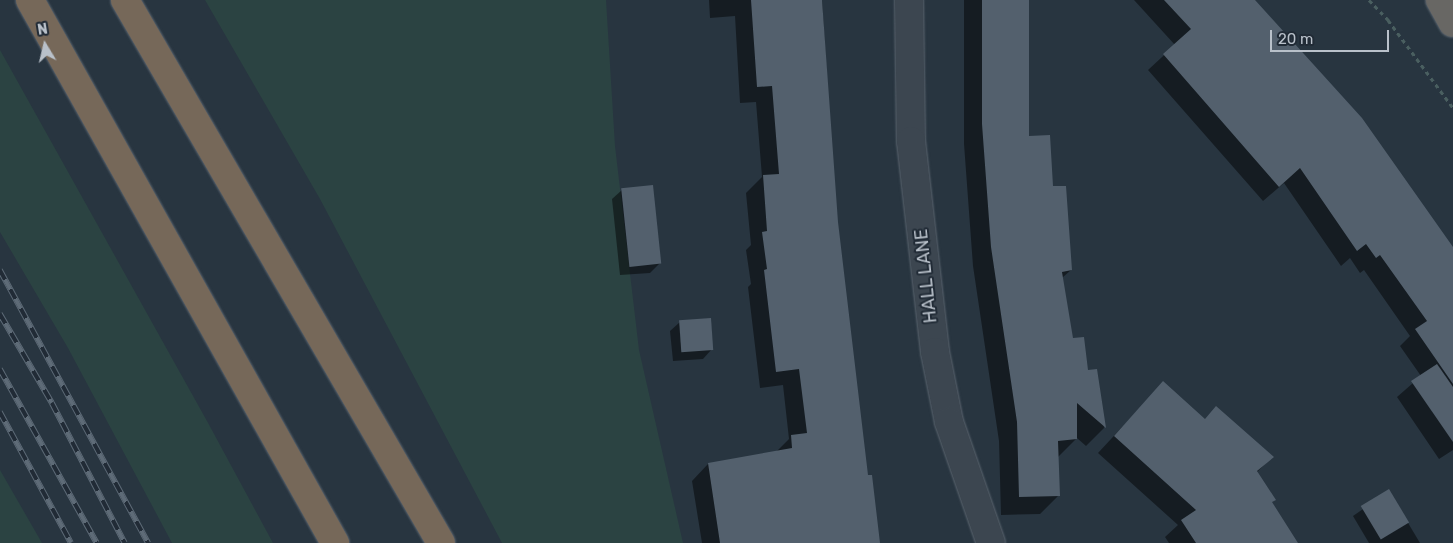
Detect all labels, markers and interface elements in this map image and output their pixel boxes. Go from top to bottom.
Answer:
north arrow [20,20,70,70]
scale bar [1273,20,1392,52]
text: N [36,21,49,39]
text: 20 m [1278,30,1313,48]
street label: HALL LANE [910,228,942,324]

